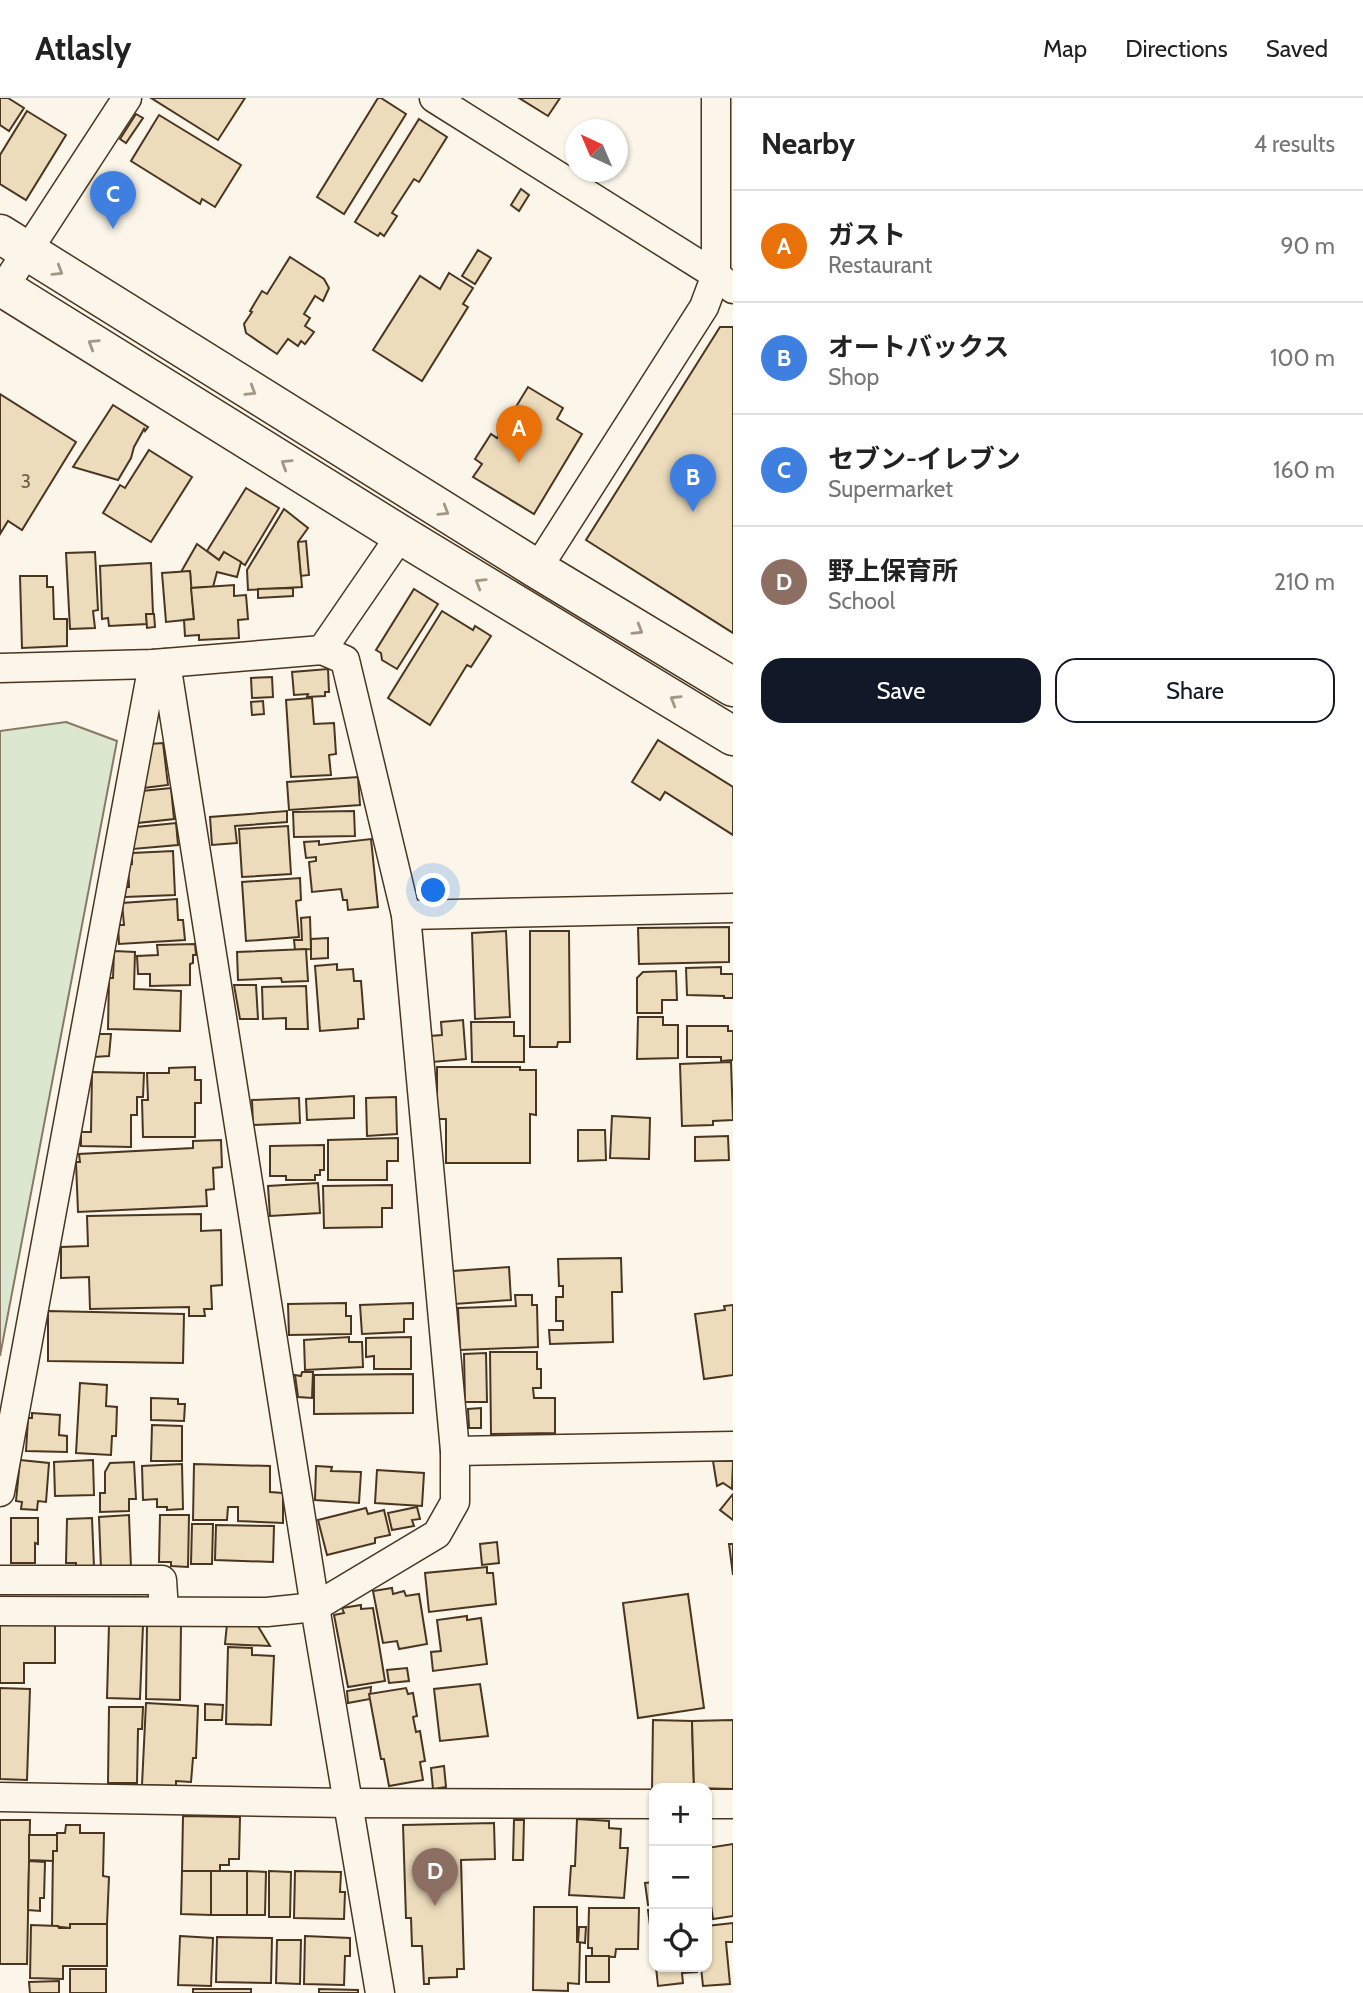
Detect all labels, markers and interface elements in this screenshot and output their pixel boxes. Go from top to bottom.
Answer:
text: Atlasly [35,28,132,68]
text: Map [1043,34,1087,63]
text: Directions [1125,34,1228,63]
text: Saved [1266,34,1328,63]
north arrow [565,119,628,182]
text: Nearby [761,125,855,162]
text: 4 results [1254,130,1335,158]
pin: C [90,171,136,229]
text: ガスト [828,219,906,251]
text: A [777,232,791,260]
text: 90 m [1281,232,1335,260]
text: Restaurant [828,251,932,279]
one-way arrow [50,262,63,275]
text: オートバックス [828,331,1009,363]
one-way arrow [87,339,100,352]
text: B [777,344,791,372]
text: 100 m [1270,344,1335,372]
text: Shop [828,363,879,391]
one-way arrow [243,382,256,395]
pin: A [496,405,542,463]
text: セブン-イレブン [828,443,1021,475]
pin: B [670,454,716,512]
text: C [777,456,791,484]
text: 160 m [1273,456,1335,484]
one-way arrow [281,459,294,472]
house number: 3 [21,470,31,493]
text: Supermarket [828,475,953,503]
one-way arrow [437,503,450,516]
text: 野上保育所 [828,555,958,587]
text: D [776,568,792,596]
text: 210 m [1274,568,1335,596]
one-way arrow [474,578,487,591]
text: School [828,587,895,615]
one-way arrow [631,622,644,635]
button: Save [761,658,1041,723]
button: Share [1055,658,1335,723]
one-way arrow [669,696,682,709]
your location [416,873,450,907]
map controls [649,1783,712,1972]
button: + [649,1783,712,1846]
button: − [649,1846,712,1909]
pin: D [412,1848,458,1906]
button: locate [649,1909,712,1972]

